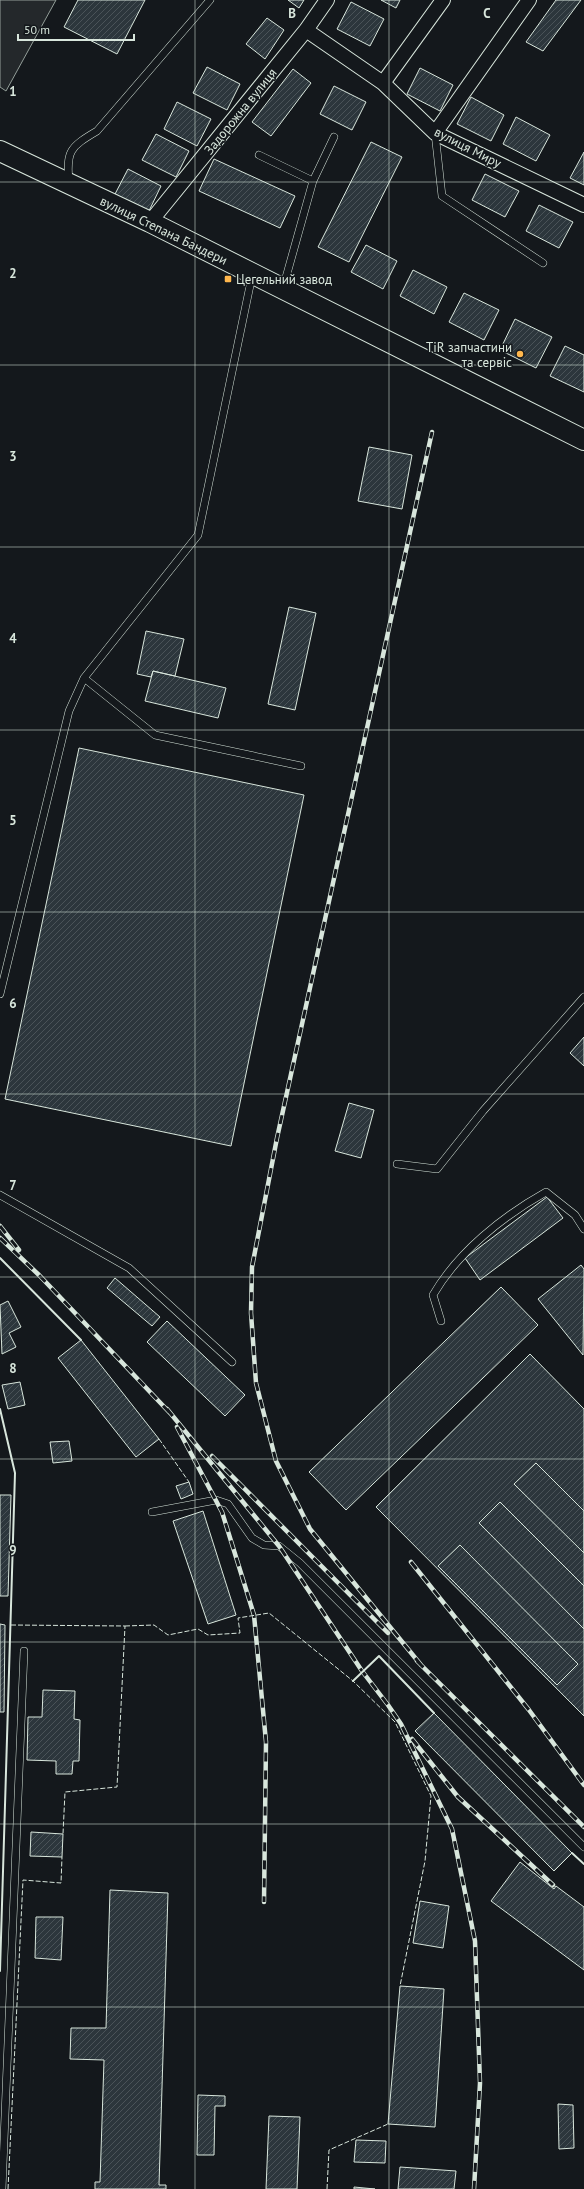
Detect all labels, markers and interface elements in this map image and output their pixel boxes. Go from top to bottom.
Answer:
text: B [288,5,296,22]
text: C [483,5,491,22]
scale bar [18,16,134,42]
text: 50 m [24,22,50,37]
street label: Задорожна вулиця [200,65,280,158]
text: 1 [9,83,17,100]
street label: вулиця Миру [431,123,504,172]
street label: вулиця Степана Бандери [97,192,230,269]
text: 2 [9,265,17,282]
place label: Цегельний завод [236,271,332,288]
marker: Цегельний завод [223,274,233,284]
place label: TiR запчастини та сервіс [426,339,512,371]
marker: TiR запчастини та сервіс [515,349,525,359]
text: 3 [9,448,17,465]
text: 4 [9,630,17,647]
text: 5 [9,812,17,829]
text: 6 [9,995,17,1012]
text: 7 [9,1177,17,1194]
text: 8 [9,1360,17,1377]
text: 9 [9,1542,17,1559]

